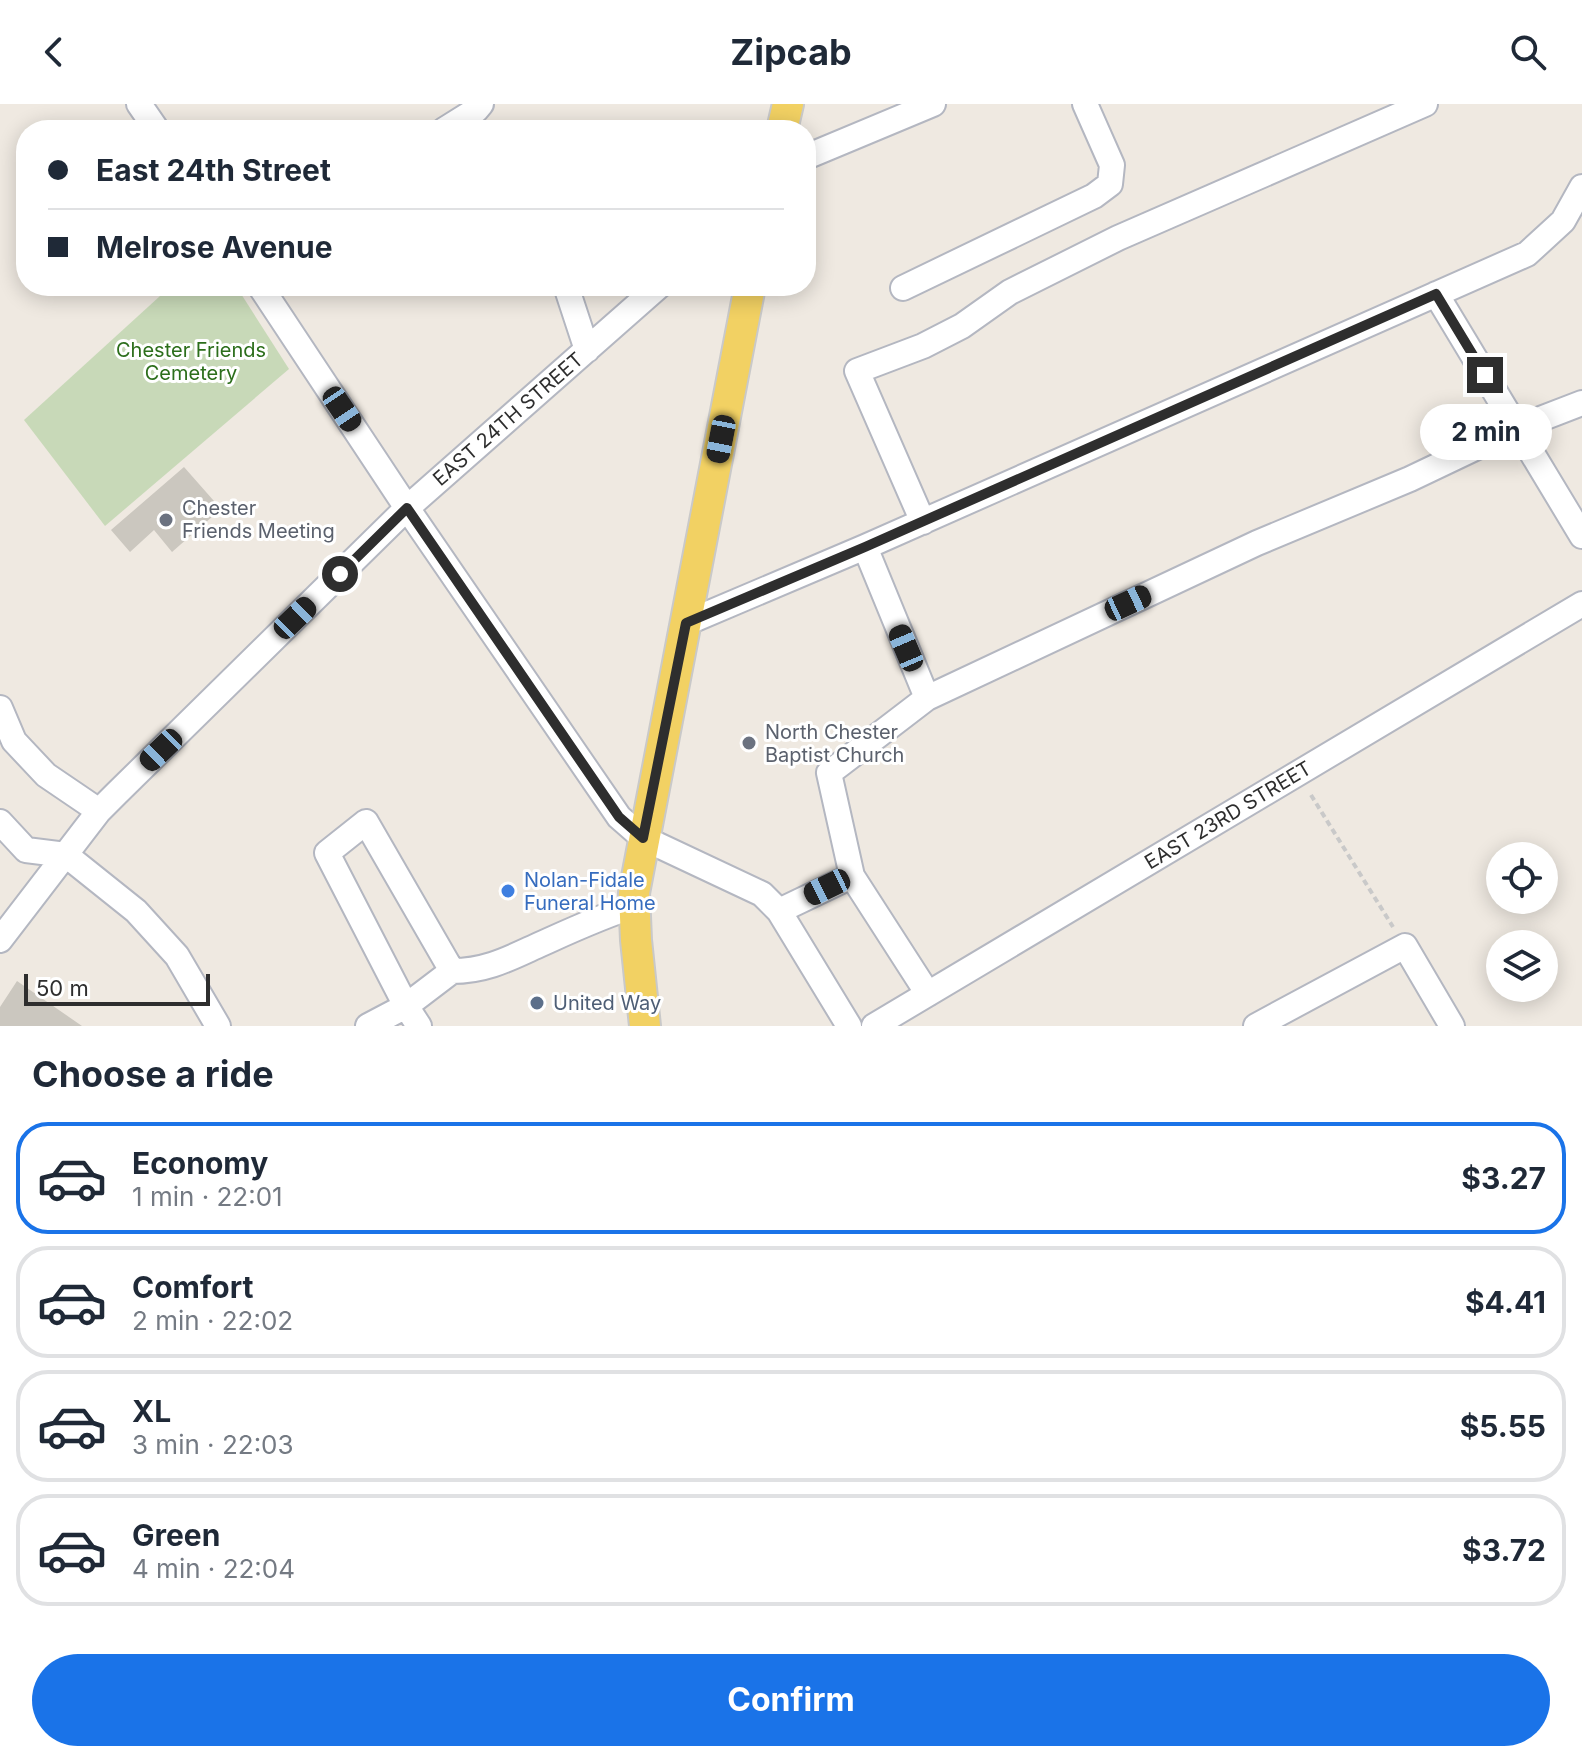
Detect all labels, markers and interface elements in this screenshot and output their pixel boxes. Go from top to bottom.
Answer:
icon: back [32,30,76,74]
text: Zipcab [730,30,852,74]
icon: search [1506,30,1550,74]
text: East 24th Street [96,152,331,188]
text: Melrose Avenue [96,229,333,265]
park label: Chester Friends Cemetery [116,338,266,385]
street label: EAST 24TH STREET [428,347,588,491]
route end [1467,357,1503,393]
car [319,382,365,436]
callout: 2 min [1419,403,1551,459]
car [705,413,737,465]
text: 2 min [1451,416,1521,447]
place label: Chester Friends Meeting [182,496,335,543]
marker: Chester Friends Meeting [157,511,175,529]
route start [322,556,358,592]
car [1101,582,1155,624]
car [269,593,321,643]
car [886,621,926,675]
place label: North Chester Baptist Church [765,720,904,767]
car [135,725,187,775]
marker: North Chester Baptist Church [740,734,758,752]
street label: EAST 23RD STREET [1140,756,1316,874]
map controls [1486,842,1558,1002]
button: locate [1486,842,1558,914]
car [800,866,854,908]
place label: Nolan-Fidale Funeral Home [524,868,656,915]
marker: Nolan-Fidale Funeral Home [499,882,517,900]
button: layers [1486,930,1558,1002]
scale bar [24,970,210,1006]
text: 50 m [36,975,89,1001]
place label: United Way [553,991,661,1015]
marker: United Way [528,994,546,1012]
text: Choose a ride [32,1052,274,1096]
icon: car [36,1142,108,1214]
text: Economy [132,1145,268,1181]
text: $3.27 [1461,1160,1546,1196]
text: 1 min · 22:01 [132,1181,283,1212]
icon: car [36,1266,108,1338]
text: Comfort [132,1269,253,1305]
text: $4.41 [1465,1284,1546,1320]
text: 2 min · 22:02 [132,1305,293,1336]
icon: car [36,1390,108,1462]
text: XL [132,1393,171,1429]
text: $5.55 [1460,1408,1546,1444]
text: 3 min · 22:03 [132,1429,294,1460]
icon: car [36,1514,108,1586]
text: Green [132,1517,220,1553]
text: $3.72 [1462,1532,1546,1568]
text: 4 min · 22:04 [132,1553,295,1584]
button: Confirm [32,1654,1550,1746]

